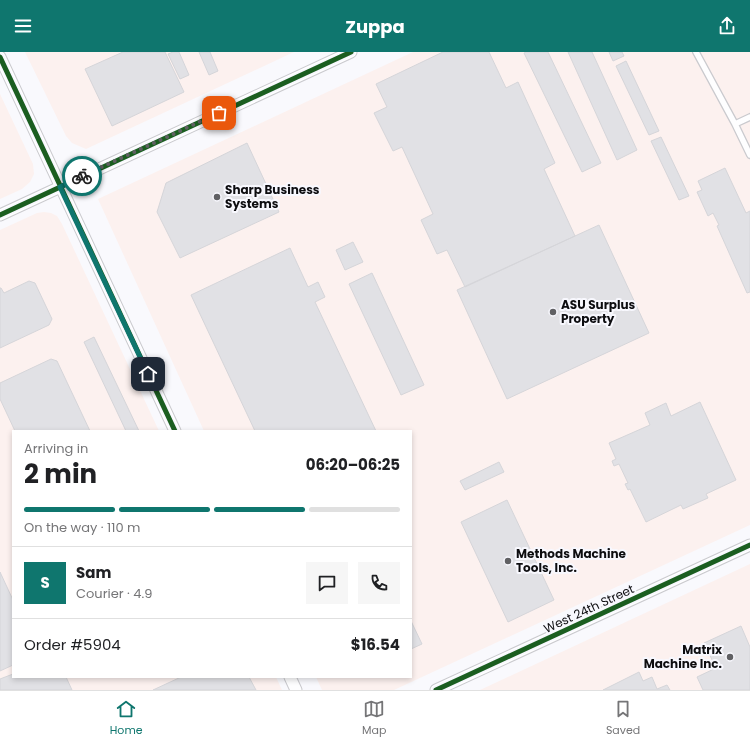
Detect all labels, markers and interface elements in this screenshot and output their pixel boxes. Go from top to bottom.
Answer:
text: Zuppa [345,14,405,39]
icon: menu [12,15,34,37]
icon: share [716,15,738,37]
pin [202,96,236,130]
icon: bag [208,102,230,124]
courier [62,156,102,196]
icon: bike [71,165,93,187]
place label: Sharp Business Systems [225,181,320,212]
marker: Sharp Business Systems [212,192,222,202]
place label: ASU Surplus Property [561,296,636,327]
marker: ASU Surplus Property [548,307,558,317]
pin [131,357,165,391]
icon: home [137,363,159,385]
text: Arriving in [24,439,88,458]
text: 06:20–06:25 [306,454,400,475]
text: 2 min [24,456,97,492]
text: On the way · 110 m [24,518,140,537]
place label: Methods Machine Tools, Inc. [516,545,627,576]
marker: Methods Machine Tools, Inc. [503,556,513,566]
text: Sam [76,562,111,583]
button: chat [306,562,348,604]
button: phone [358,562,400,604]
text: S [40,572,50,593]
street label: West 24th Street [541,580,637,637]
text: Courier · 4.9 [76,584,152,603]
text: Order #5904 [24,634,121,655]
text: $16.54 [351,634,400,655]
place label: Matrix Machine Inc. [644,641,723,672]
marker: Matrix Machine Inc. [725,652,735,662]
tab: Home [110,698,143,739]
tab: Map [362,698,386,739]
tab: Saved [606,698,640,739]

